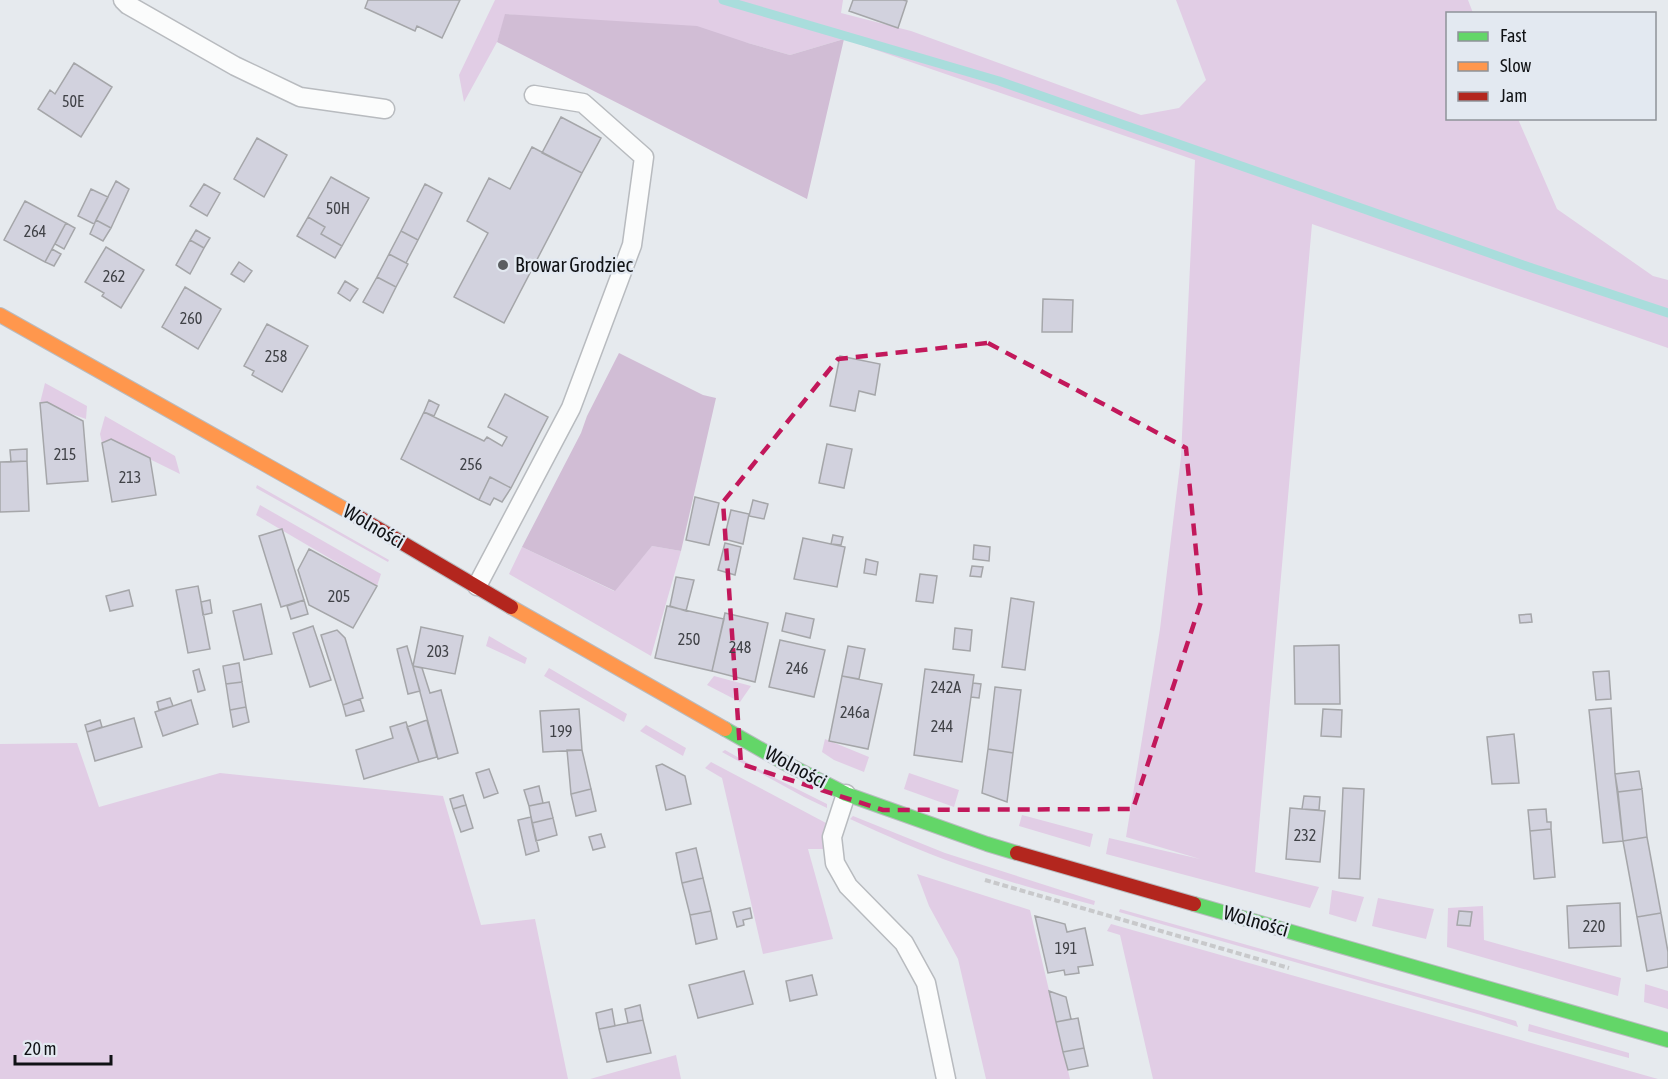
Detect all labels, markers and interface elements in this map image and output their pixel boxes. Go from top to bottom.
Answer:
legend [1446,12,1656,120]
text: Fast [1500,25,1527,46]
text: Slow [1500,55,1531,76]
text: Jam [1500,85,1527,106]
house number: 50E [62,92,84,110]
house number: 50H [326,199,350,217]
house number: 264 [24,222,46,240]
place label: Browar Grodziec [515,253,633,276]
marker: Browar Grodziec [496,258,510,272]
house number: 262 [103,267,125,285]
house number: 260 [180,309,202,327]
house number: 258 [265,347,287,365]
house number: 215 [54,445,76,463]
house number: 256 [460,455,482,473]
house number: 213 [119,468,141,486]
street label: Wolności [340,499,409,552]
house number: 205 [328,587,350,605]
house number: 250 [678,630,700,648]
house number: 248 [729,638,751,656]
house number: 203 [427,642,449,660]
house number: 246 [786,659,808,677]
house number: 242A [931,678,961,696]
house number: 246a [840,703,870,721]
house number: 244 [931,717,953,735]
house number: 199 [550,722,572,740]
street label: Wolności [761,741,831,792]
house number: 232 [1294,826,1316,844]
street label: Wolności [1221,900,1291,941]
house number: 220 [1583,917,1605,935]
house number: 191 [1055,939,1077,957]
scale bar [15,1028,111,1066]
text: 20 m [24,1038,56,1059]

